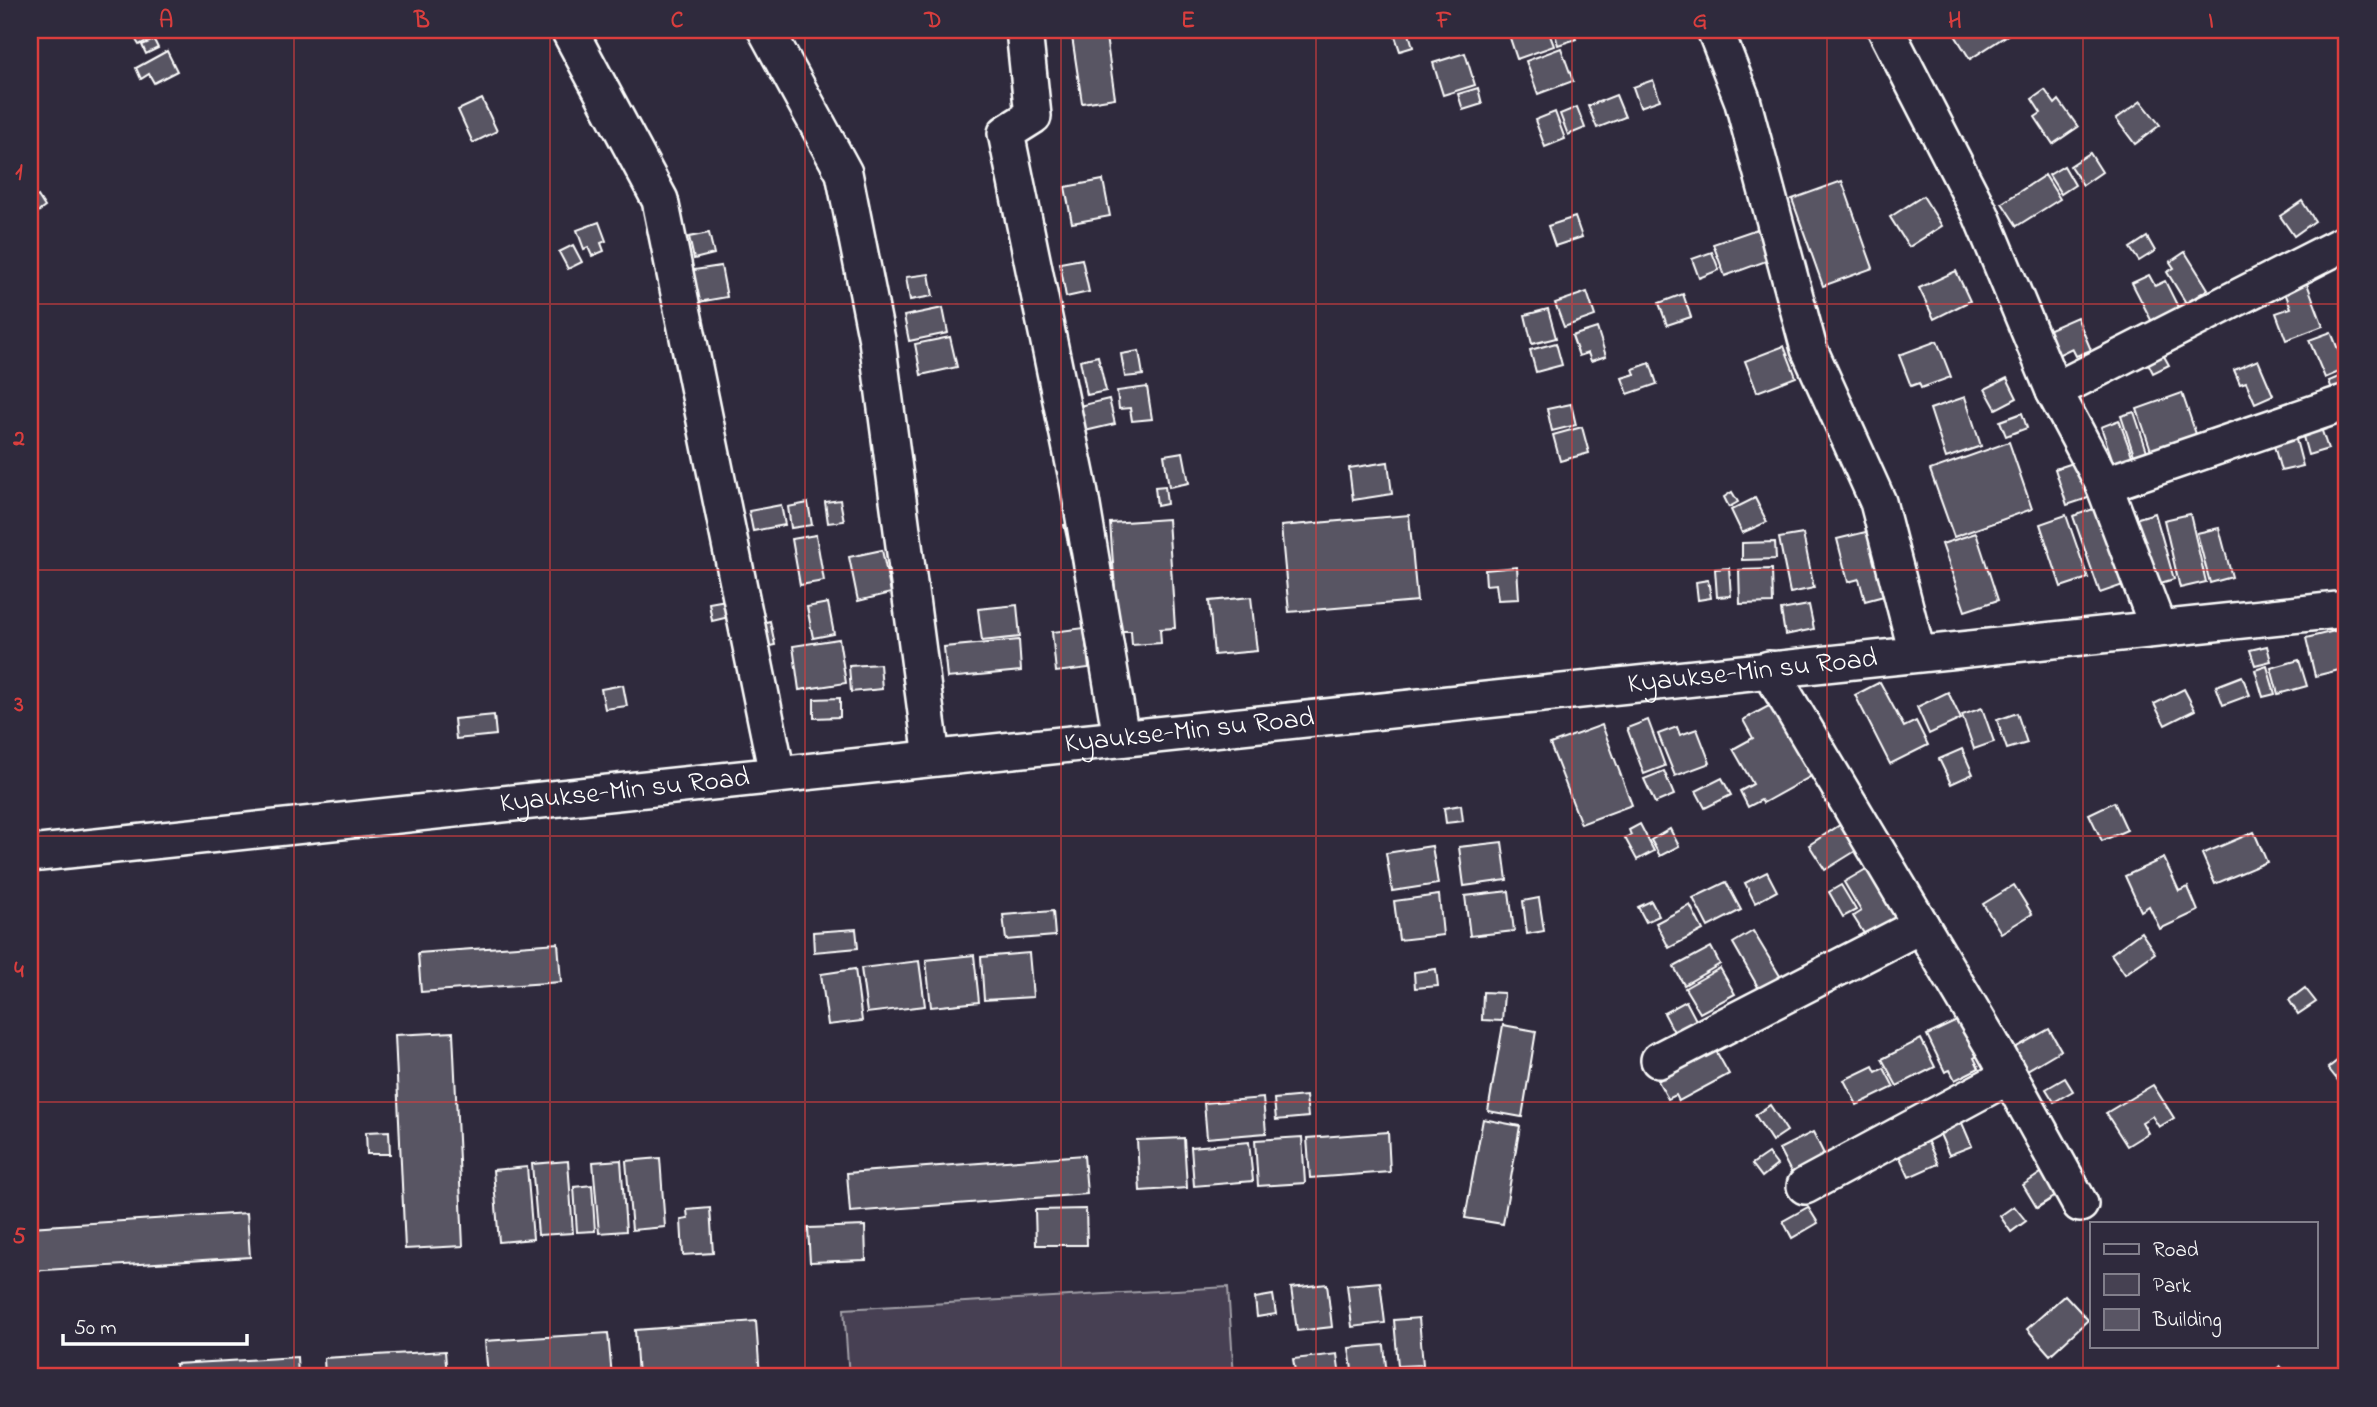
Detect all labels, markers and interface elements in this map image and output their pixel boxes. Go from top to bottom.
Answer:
text: A [159,5,173,38]
text: B [413,5,430,38]
text: C [671,5,684,38]
text: D [924,5,941,38]
text: E [1181,5,1195,38]
text: F [1436,5,1452,38]
text: G [1693,5,1707,38]
text: H [1948,5,1962,38]
text: I [2208,5,2214,38]
text: 1 [15,157,23,190]
text: 2 [12,423,25,456]
street label: Kyaukse-Min su Road [1626,638,1880,705]
text: 3 [13,689,24,722]
street label: Kyaukse-Min su Road [1063,698,1317,765]
street label: Kyaukse-Min su Road [498,758,752,825]
text: 4 [14,955,24,988]
text: 5 [12,1221,26,1254]
legend [2090,1222,2318,1348]
text: Road [2153,1236,2199,1266]
text: Park [2153,1272,2192,1302]
scale bar [63,1302,247,1346]
text: Building [2152,1306,2222,1338]
text: 50 m [74,1314,117,1344]

